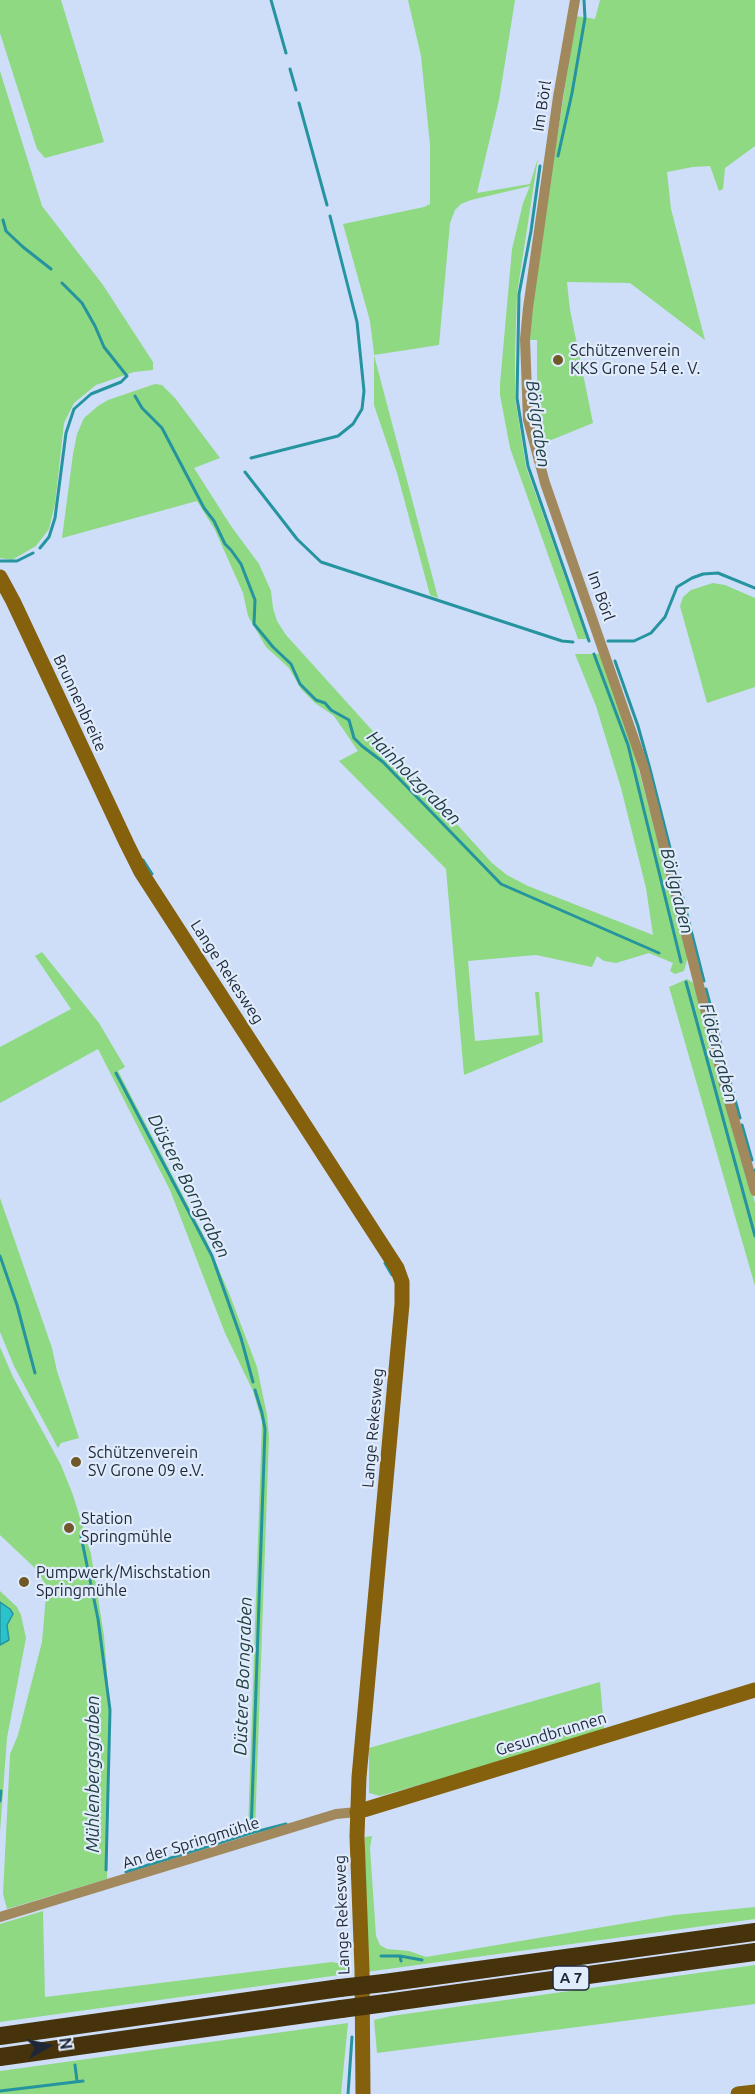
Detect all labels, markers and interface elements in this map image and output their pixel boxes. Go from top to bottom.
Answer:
street label: Im Börl [529,79,555,133]
place label: Schützenverein KKS Grone 54 e. V. [570,341,700,379]
marker: Schützenverein KKS Grone 54 e. V. [551,353,565,367]
water label: Börlgraben [521,379,555,469]
street label: Im Börl [583,569,619,623]
street label: Brunnenbreite [49,651,111,755]
water label: Hainholzgraben [362,726,466,830]
water label: Börlgraben [656,846,698,936]
street label: Lange Rekesweg [186,916,268,1028]
water label: Flötergraben [695,1001,743,1105]
water label: Düstere Borngraben [143,1110,235,1262]
street label: Lange Rekesweg [358,1367,388,1489]
place label: Schützenverein SV Grone 09 e.V. [88,1443,204,1481]
marker: Schützenverein SV Grone 09 e.V. [69,1455,83,1469]
place label: Station Springmühle [81,1509,172,1547]
marker: Station Springmühle [62,1521,76,1535]
place label: Pumpwerk/Mischstation Springmühle [36,1563,211,1601]
marker: Pumpwerk/Mischstation Springmühle [17,1575,31,1589]
water label: Düstere Borngraben [229,1596,257,1756]
water label: Mühlenbergsgraben [82,1695,104,1853]
street label: Gesundbrunnen [493,1708,609,1760]
street label: An der Springmühle [120,1813,262,1873]
street label: Lange Rekesweg [330,1855,354,1975]
road number: A 7 [553,1966,589,1990]
north arrow [18,2016,78,2076]
text: N [56,2036,76,2051]

